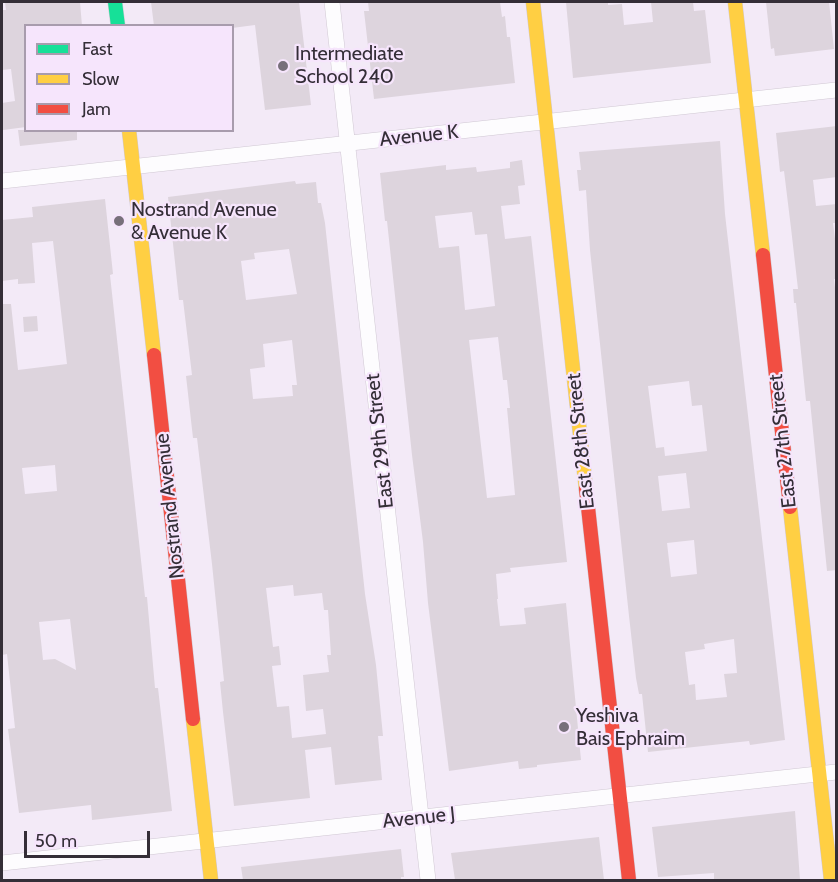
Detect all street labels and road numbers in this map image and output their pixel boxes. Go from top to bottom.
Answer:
street label: Avenue K [378,120,460,152]
street label: East 29th Street [361,372,399,510]
street label: East 28th Street [562,372,600,510]
street label: East 27th Street [764,373,802,509]
street label: Nostrand Avenue [150,432,190,580]
street label: Avenue J [381,802,457,834]

